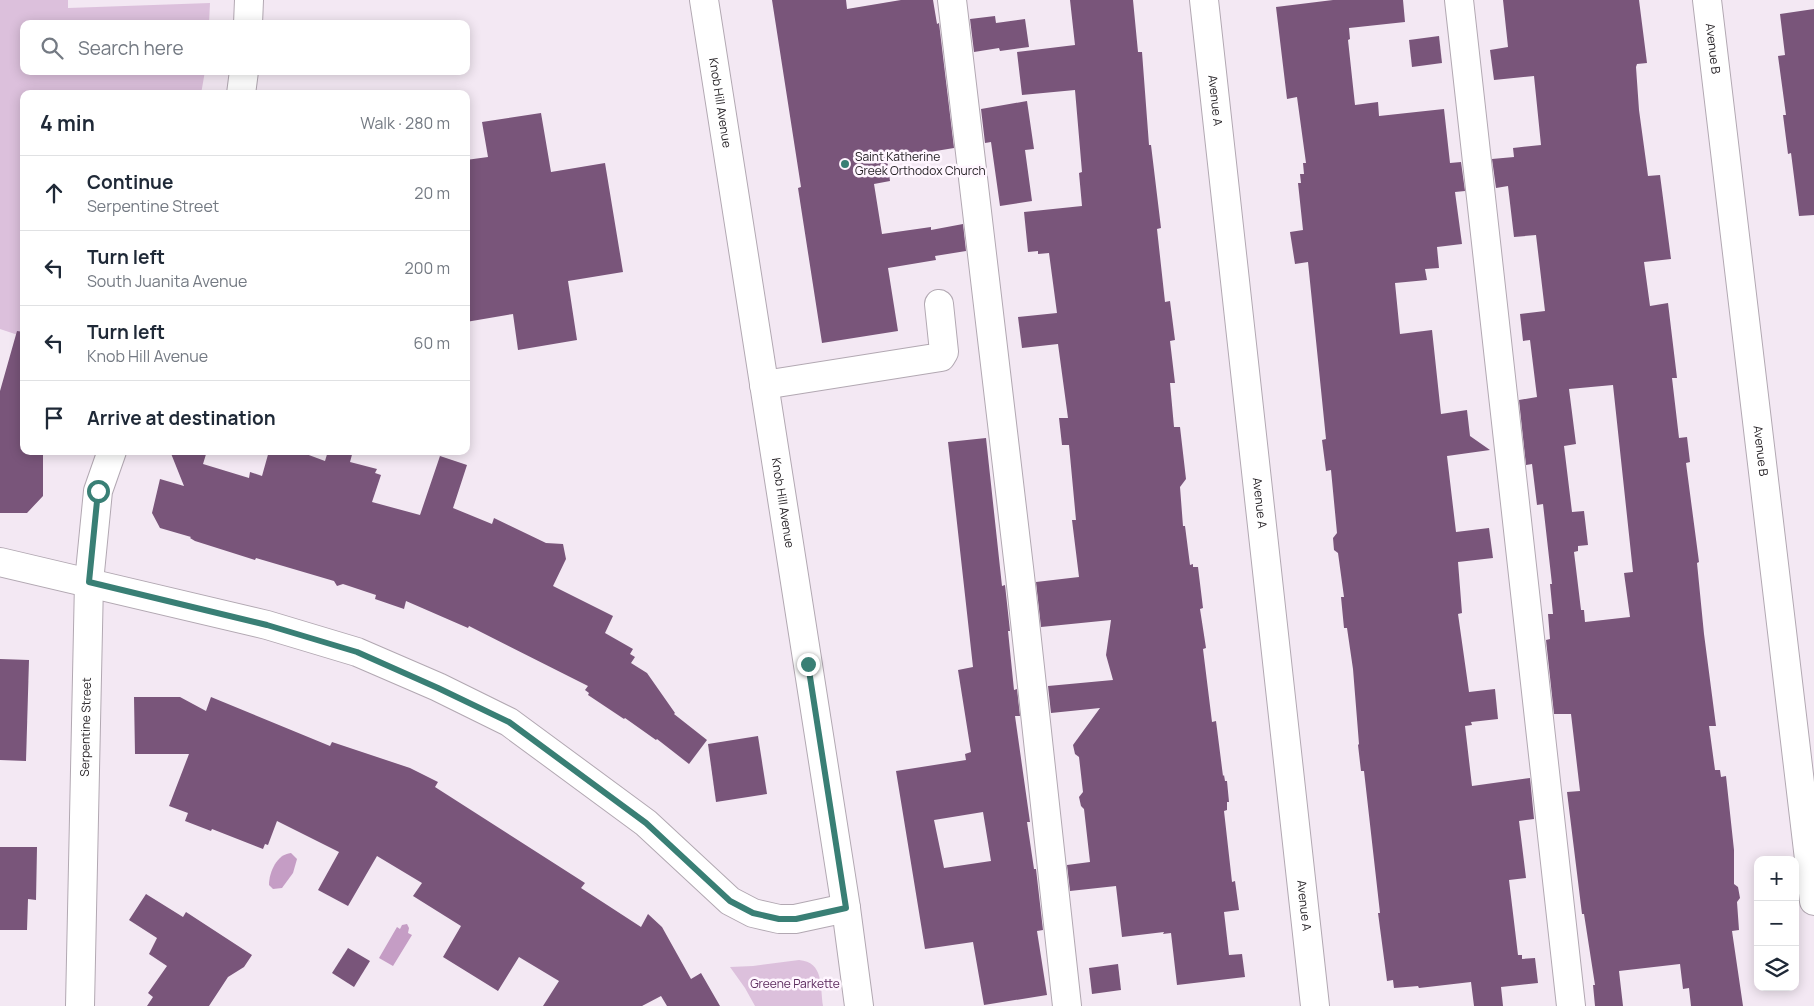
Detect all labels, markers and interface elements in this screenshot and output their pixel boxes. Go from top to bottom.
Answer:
search box [20,20,470,75]
street label: Avenue B [1702,22,1725,75]
icon: search [38,34,66,62]
text: Search here [78,35,184,61]
street label: Knob Hill Avenue [705,56,736,149]
street label: Avenue A [1204,74,1227,127]
text: 4 min [40,109,95,137]
text: Walk · 280 m [360,112,450,134]
place label: Saint Katherine Greek Orthodox Church [855,148,986,179]
marker: Saint Katherine Greek Orthodox Church [839,158,851,170]
text: Continue [87,169,173,195]
icon: ahead [40,179,68,207]
text: 20 m [414,182,450,204]
text: Serpentine Street [87,195,219,217]
text: Turn left [87,244,165,270]
icon: left [40,254,68,282]
text: 200 m [405,257,450,279]
text: South Juanita Avenue [87,270,247,292]
text: Turn left [87,319,165,345]
icon: left [40,329,68,357]
text: 60 m [414,332,450,354]
text: Knob Hill Avenue [87,345,208,367]
icon: arrive [40,404,68,432]
text: Arrive at destination [87,405,276,431]
street label: Avenue B [1750,425,1772,477]
street label: Knob Hill Avenue [768,457,799,549]
street label: Avenue A [1249,477,1271,530]
route start [87,480,110,503]
route end [797,653,820,676]
street label: Serpentine Street [76,677,95,777]
map controls [1754,856,1799,991]
button: + [1754,856,1799,901]
street label: Avenue A [1293,879,1316,932]
button: − [1754,901,1799,946]
button: layers [1754,946,1799,991]
park label: Greene Parkette [750,975,840,992]

